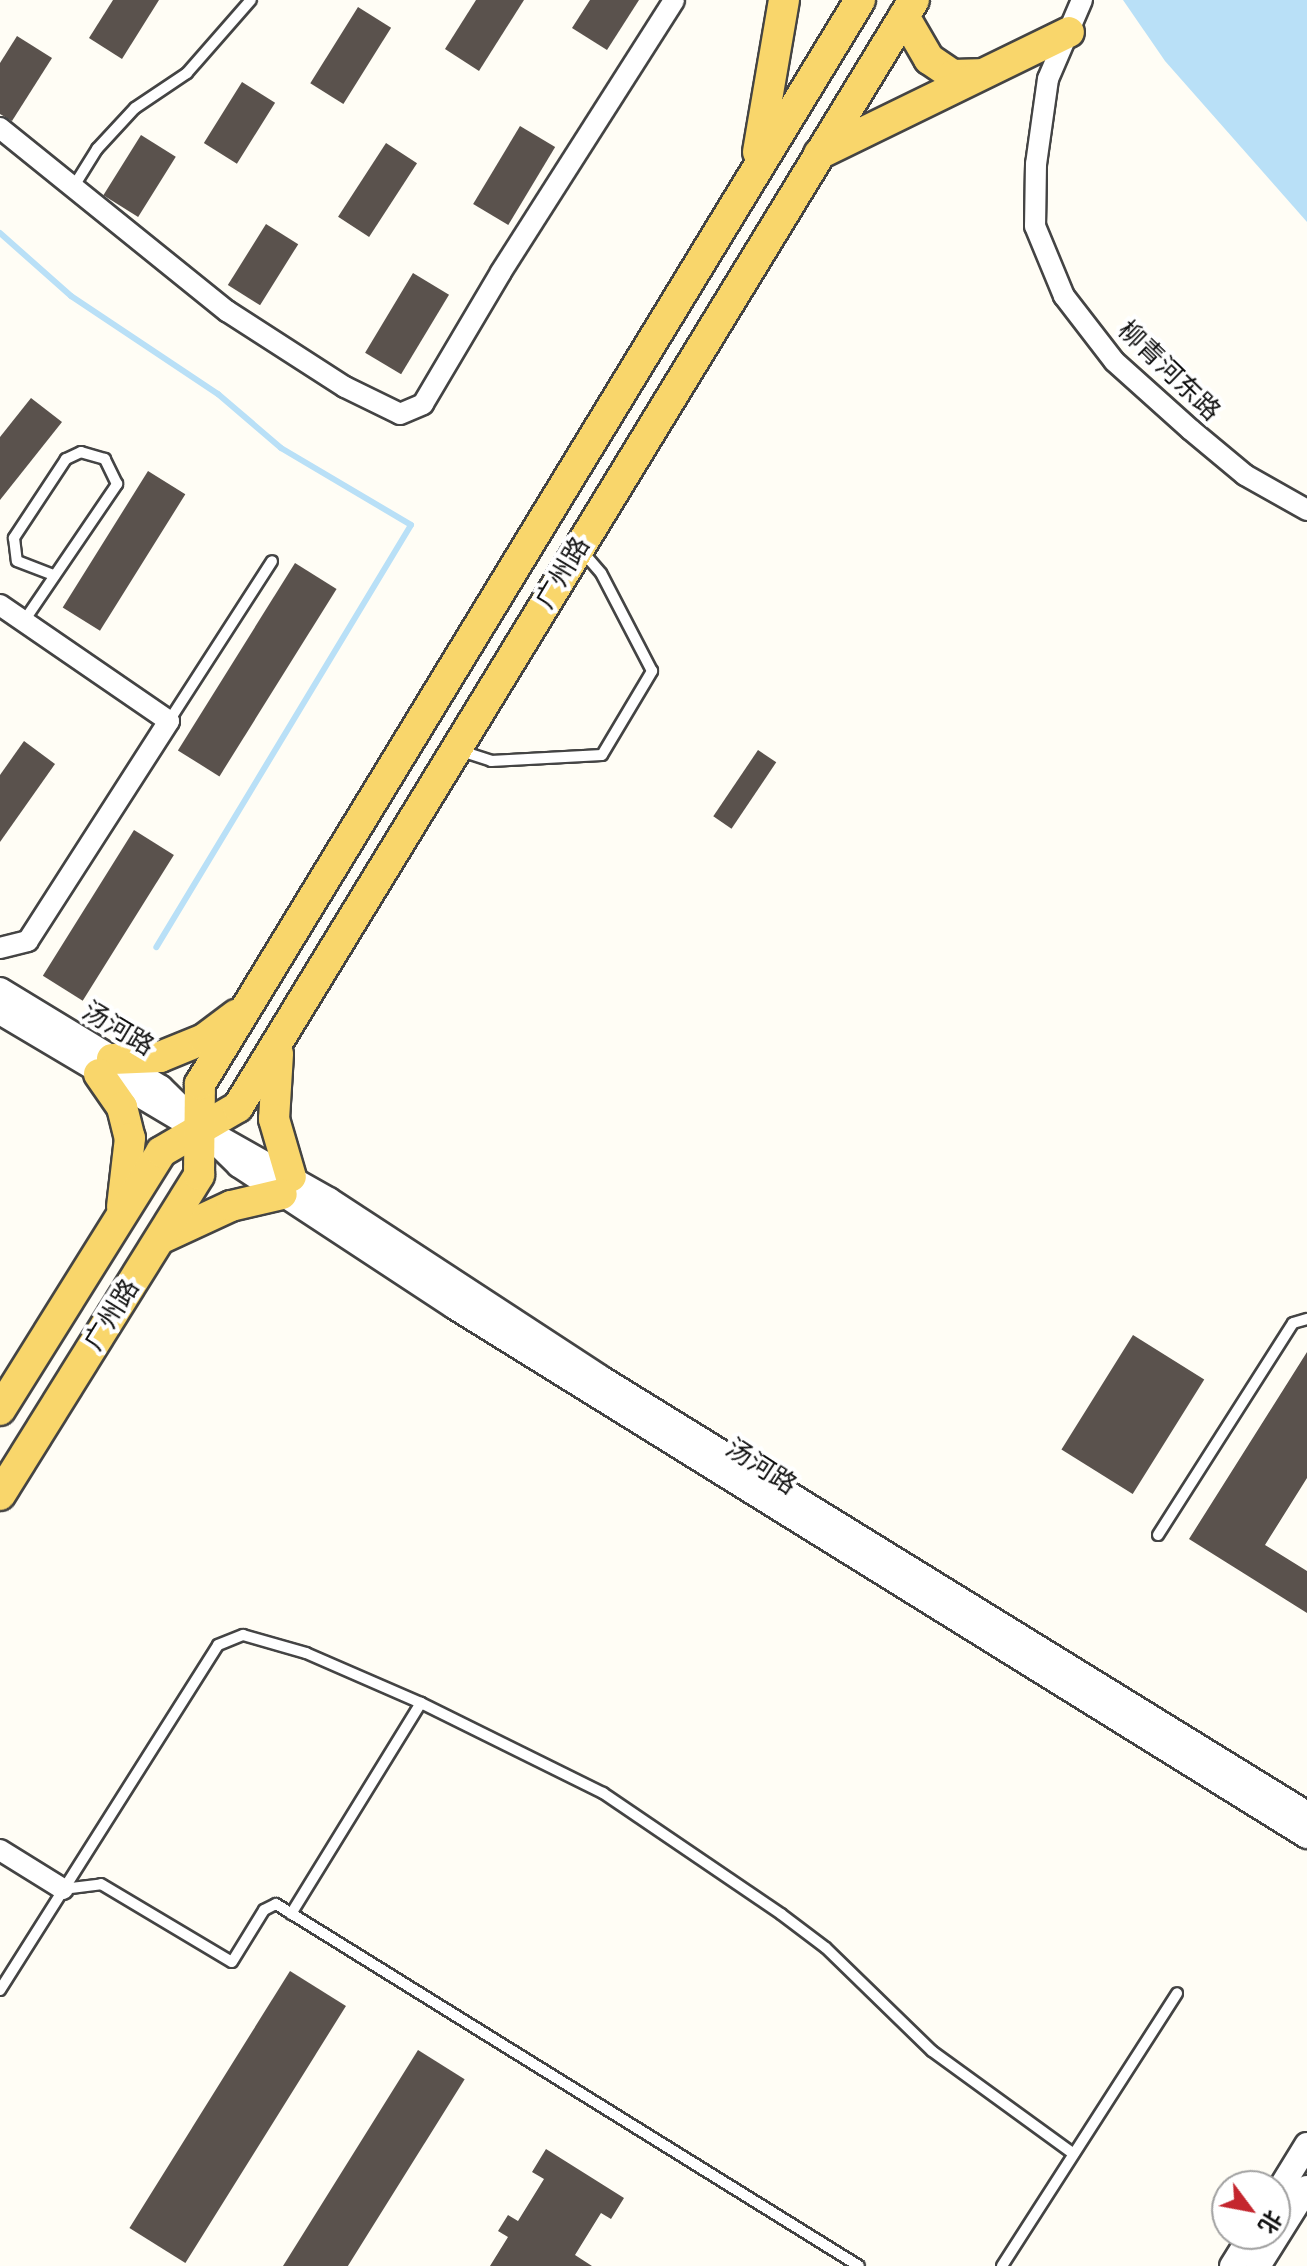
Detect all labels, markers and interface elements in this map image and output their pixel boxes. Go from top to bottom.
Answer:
street label: 柳青河东路 [1111,315,1227,427]
street label: 广州路 [530,532,596,614]
street label: 汤河路 [77,996,159,1062]
street label: 广州路 [78,1274,146,1356]
street label: 汤河路 [720,1433,802,1501]
north arrow [1211,2170,1291,2250]
text: 北 [1254,2206,1287,2238]

